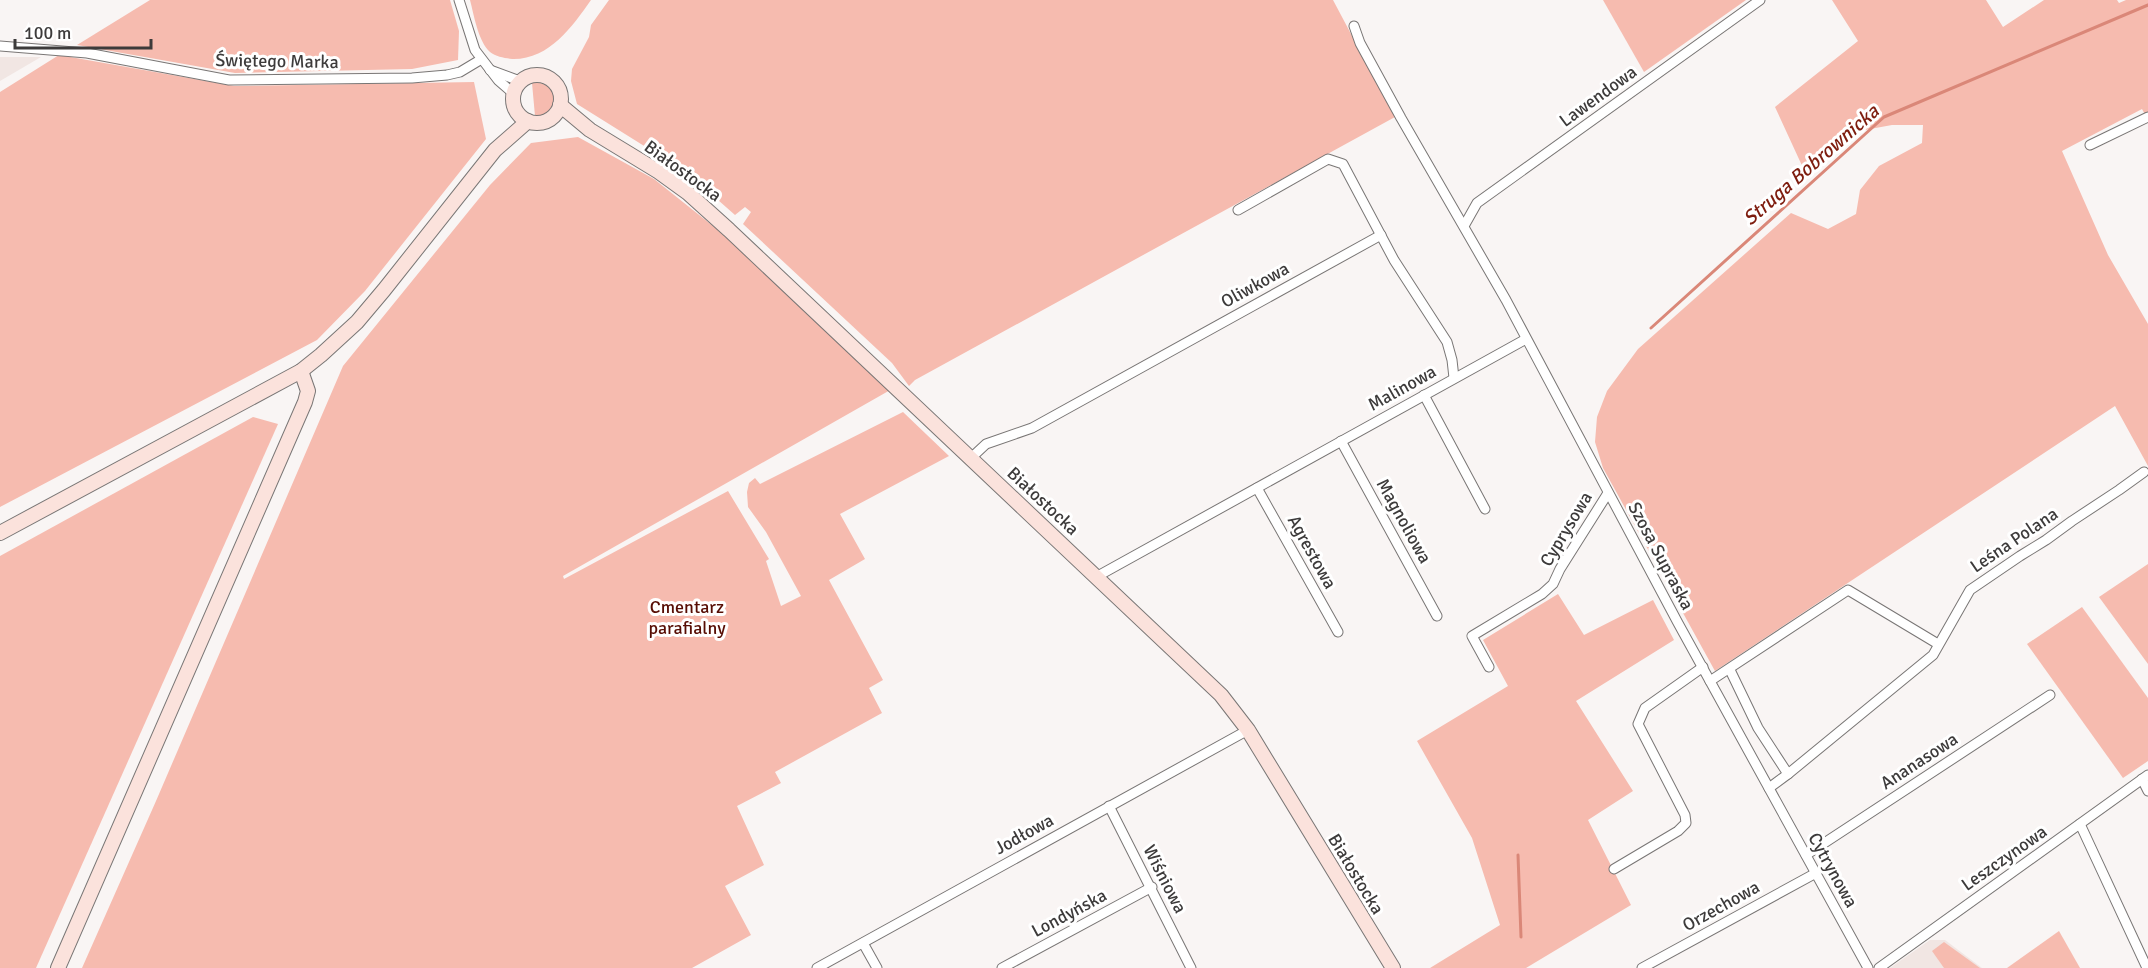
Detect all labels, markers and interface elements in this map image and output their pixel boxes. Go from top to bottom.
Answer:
scale bar [15,12,152,50]
text: 100 m [24,22,71,44]
street label: Świętego Marka [215,49,339,73]
street label: Lawendowa [1555,61,1641,131]
water label: Struga Bobrownicka [1738,99,1885,231]
street label: Białostocka [640,136,726,206]
street label: Oliwkowa [1217,257,1293,313]
street label: Malinowa [1364,360,1440,416]
street label: Białostocka [1002,462,1084,540]
street label: Magnoliowa [1372,475,1436,567]
street label: Cyprysowa [1535,488,1597,570]
street label: Szosa Supraska [1623,498,1699,614]
street label: Leśna Polana [1966,503,2062,577]
street label: Agrestowa [1283,511,1341,593]
park label: Cmentarz parafialny [648,596,726,639]
street label: Ananasowa [1876,728,1962,794]
street label: Jodłowa [991,809,1057,859]
street label: Leszczynowa [1957,820,2051,896]
street label: Cytrynowa [1803,829,1863,911]
street label: Białostocka [1323,830,1389,918]
street label: Wiśniowa [1138,841,1192,917]
street label: Orzechowa [1679,876,1763,936]
street label: Londyńska [1028,884,1110,942]

